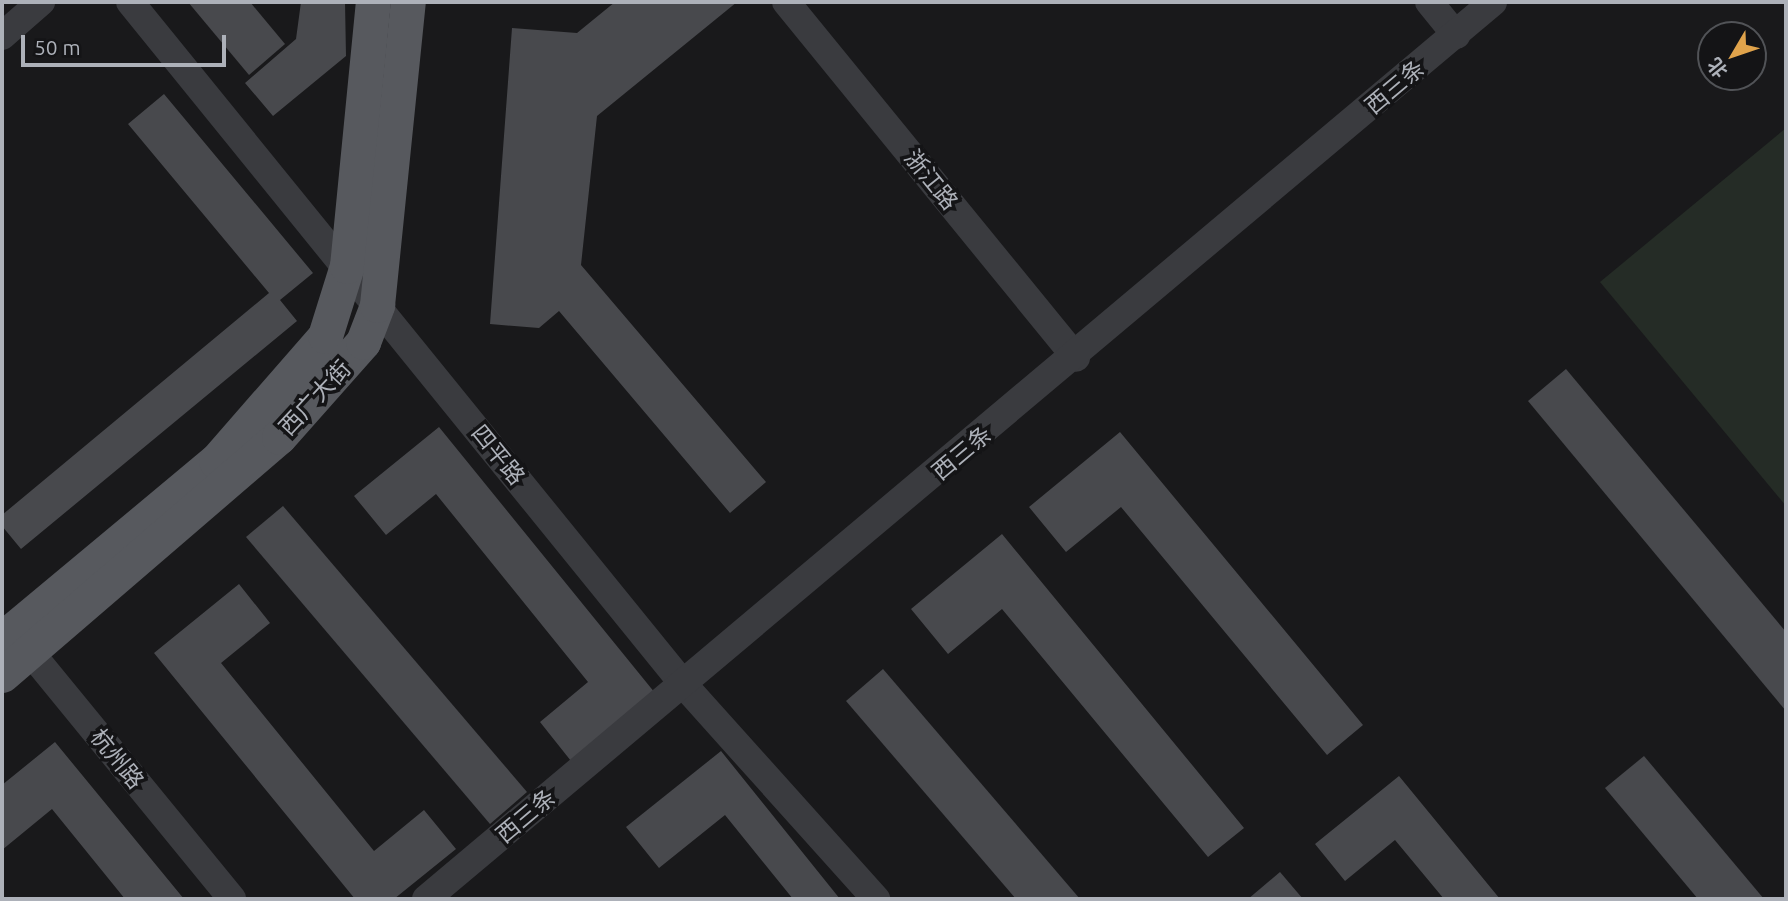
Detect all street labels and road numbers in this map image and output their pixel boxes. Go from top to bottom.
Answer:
street label: 西三条 [1360,54,1430,120]
street label: 浙江路 [899,145,963,215]
street label: 西广大街 [274,355,356,441]
street label: 四平路 [466,420,530,490]
street label: 西三条 [927,420,997,486]
street label: 杭州路 [85,724,149,794]
street label: 西三条 [491,783,561,849]

